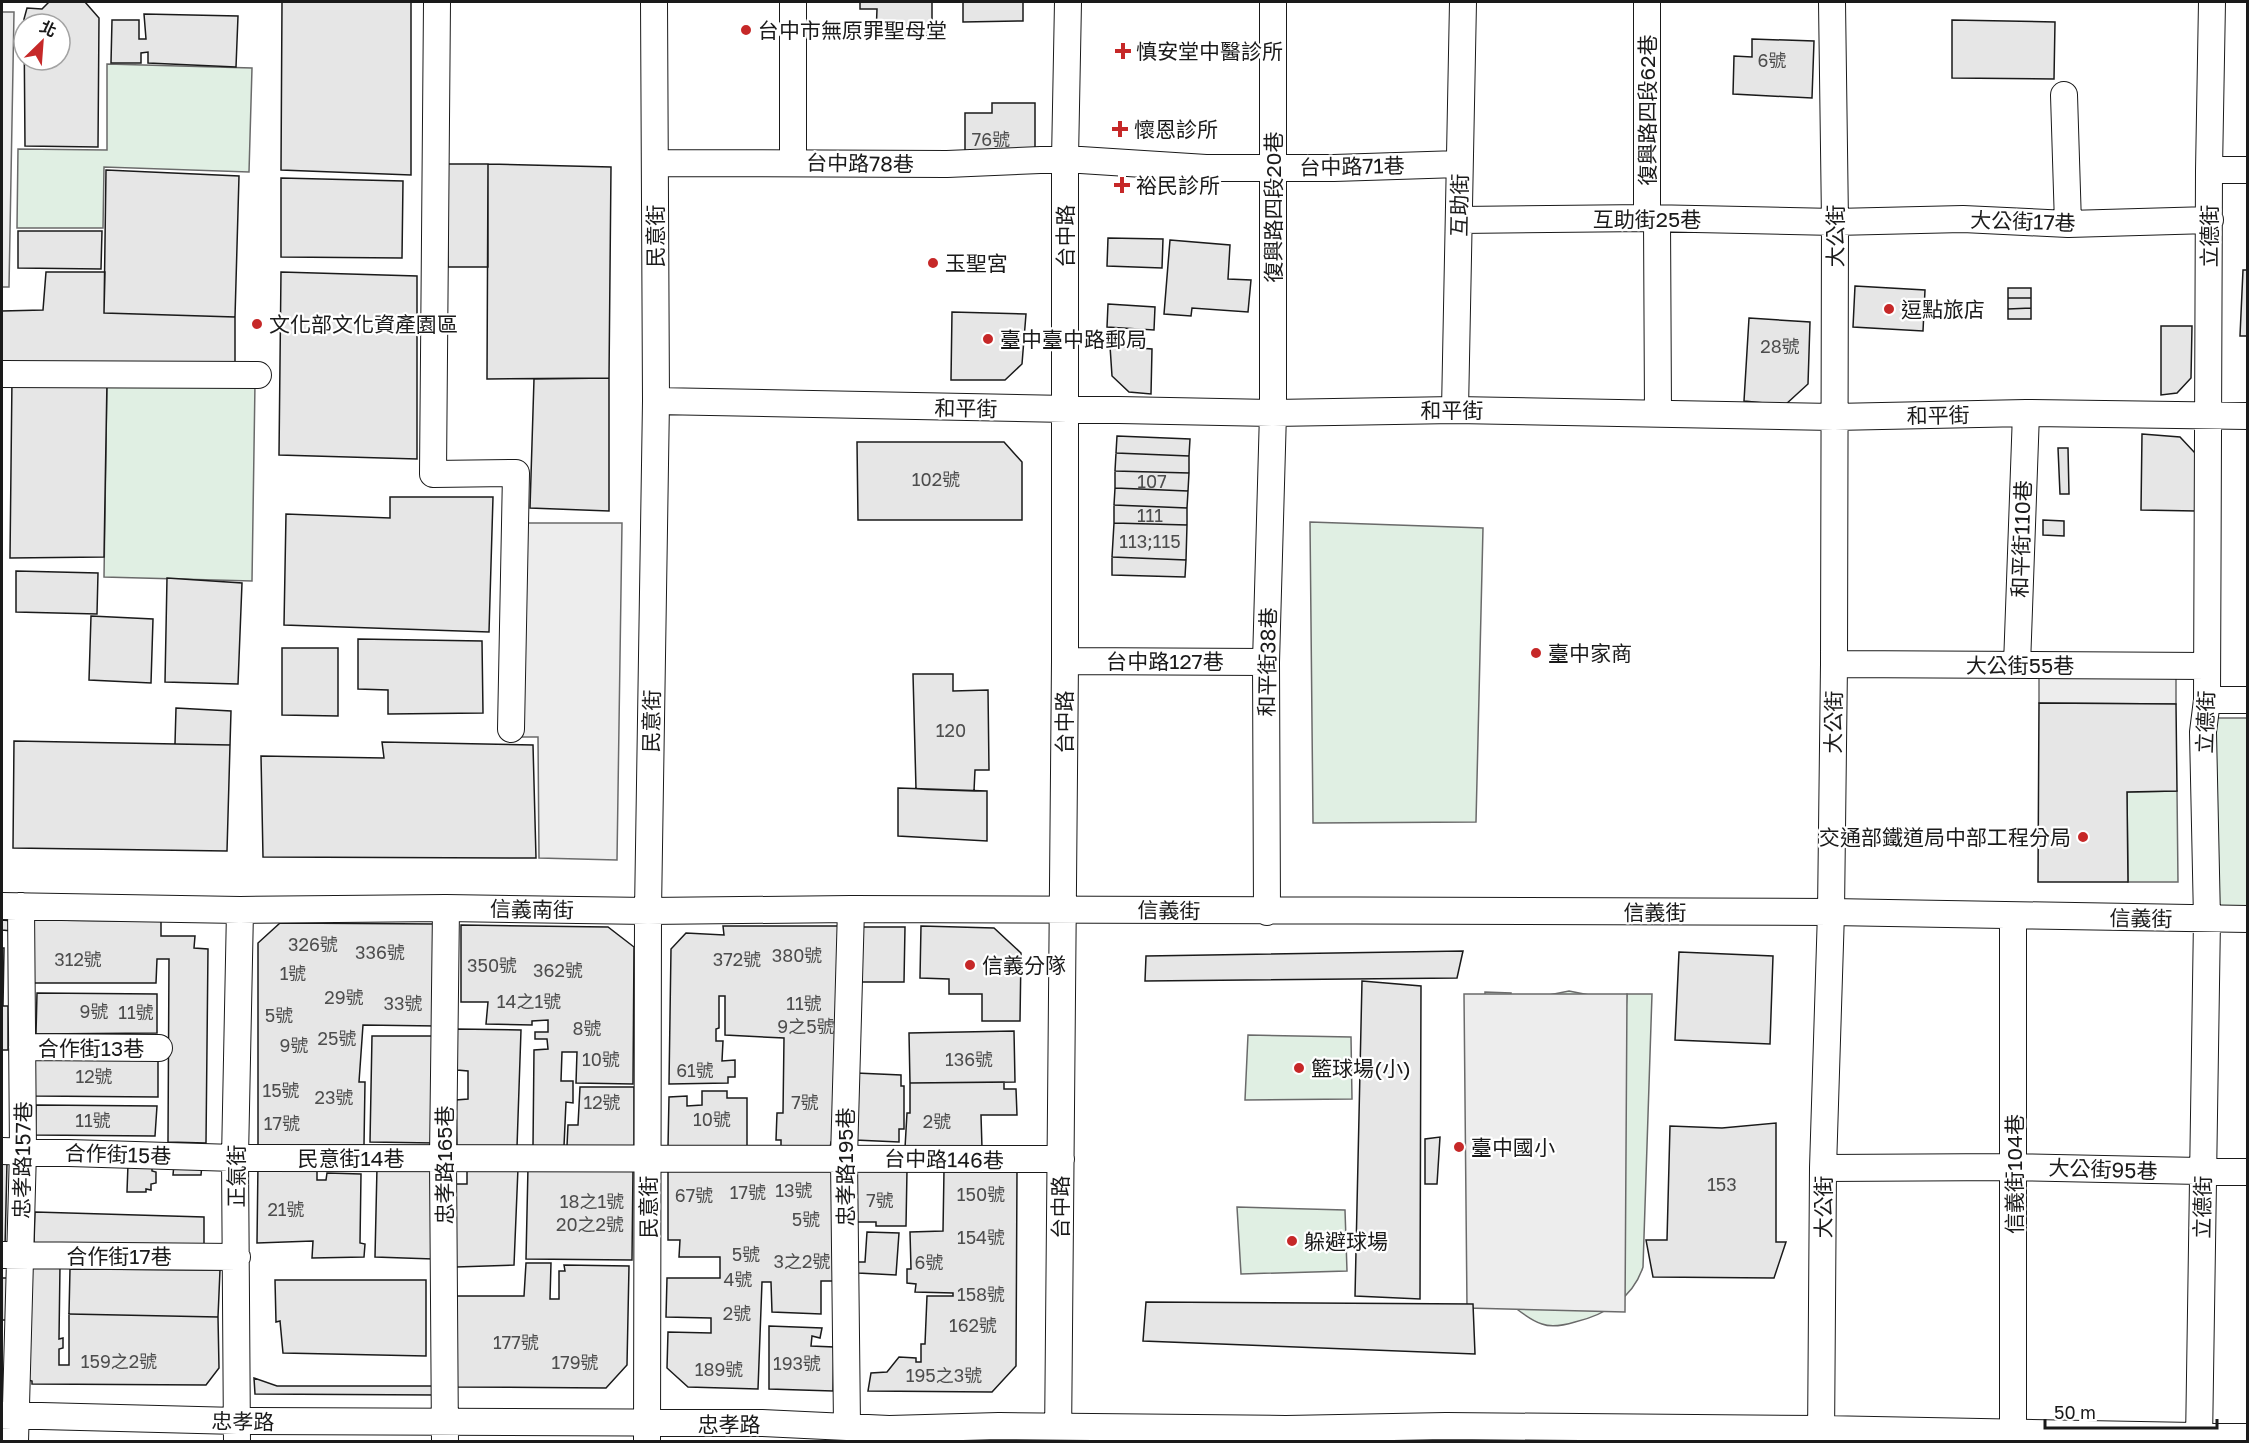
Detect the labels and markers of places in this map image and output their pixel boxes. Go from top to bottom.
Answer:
place label: 台中市無原罪聖母堂 [758,17,947,43]
marker: 台中市無原罪聖母堂 [739,23,753,37]
place label: 慎安堂中醫診所 [1136,38,1283,64]
marker: 慎安堂中醫診所 [1114,42,1132,60]
place label: 懷恩診所 [1134,116,1218,142]
marker: 懷恩診所 [1111,120,1129,138]
place label: 裕民診所 [1136,172,1220,198]
marker: 裕民診所 [1113,176,1131,194]
place label: 玉聖宮 [945,250,1008,276]
marker: 玉聖宮 [926,256,940,270]
place label: 逗點旅店 [1901,296,1985,322]
marker: 逗點旅店 [1882,302,1896,316]
place label: 文化部文化資產園區 [269,311,458,337]
marker: 文化部文化資產園區 [250,317,264,331]
place label: 臺中臺中路郵局 [1000,326,1147,352]
marker: 臺中臺中路郵局 [981,332,995,346]
place label: 臺中家商 [1548,640,1632,666]
marker: 臺中家商 [1529,646,1543,660]
place label: 交通部鐵道局中部工程分局 [1819,824,2071,850]
marker: 交通部鐵道局中部工程分局 [2076,830,2090,844]
place label: 信義分隊 [982,952,1066,978]
marker: 信義分隊 [963,958,977,972]
place label: 籃球場(小) [1311,1055,1411,1081]
marker: 籃球場(小) [1292,1061,1306,1075]
place label: 臺中國小 [1471,1134,1555,1160]
marker: 臺中國小 [1452,1140,1466,1154]
place label: 躲避球場 [1304,1228,1388,1254]
marker: 躲避球場 [1285,1234,1299,1248]

